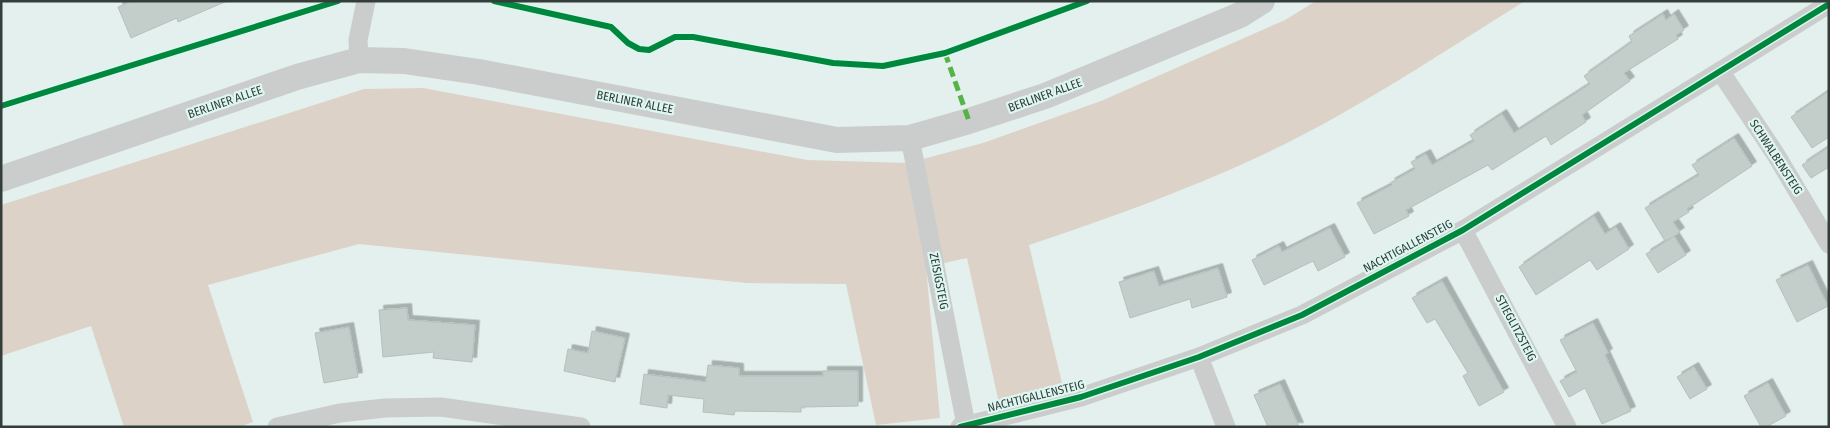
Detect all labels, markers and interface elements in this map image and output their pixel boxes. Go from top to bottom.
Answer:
street label: BERLINER ALLEE [1006,75,1084,115]
street label: BERLINER ALLEE [186,83,264,121]
street label: BERLINER ALLEE [596,88,675,116]
street label: SCHWALBENSTEIG [1747,117,1805,197]
street label: NACHTIGALLENSTEIG [1361,216,1455,275]
street label: ZEISIGSTEIG [927,252,951,311]
street label: STIEGLITZSTEIG [1493,293,1539,364]
street label: NACHTIGALLENSTEIG [986,377,1086,415]

